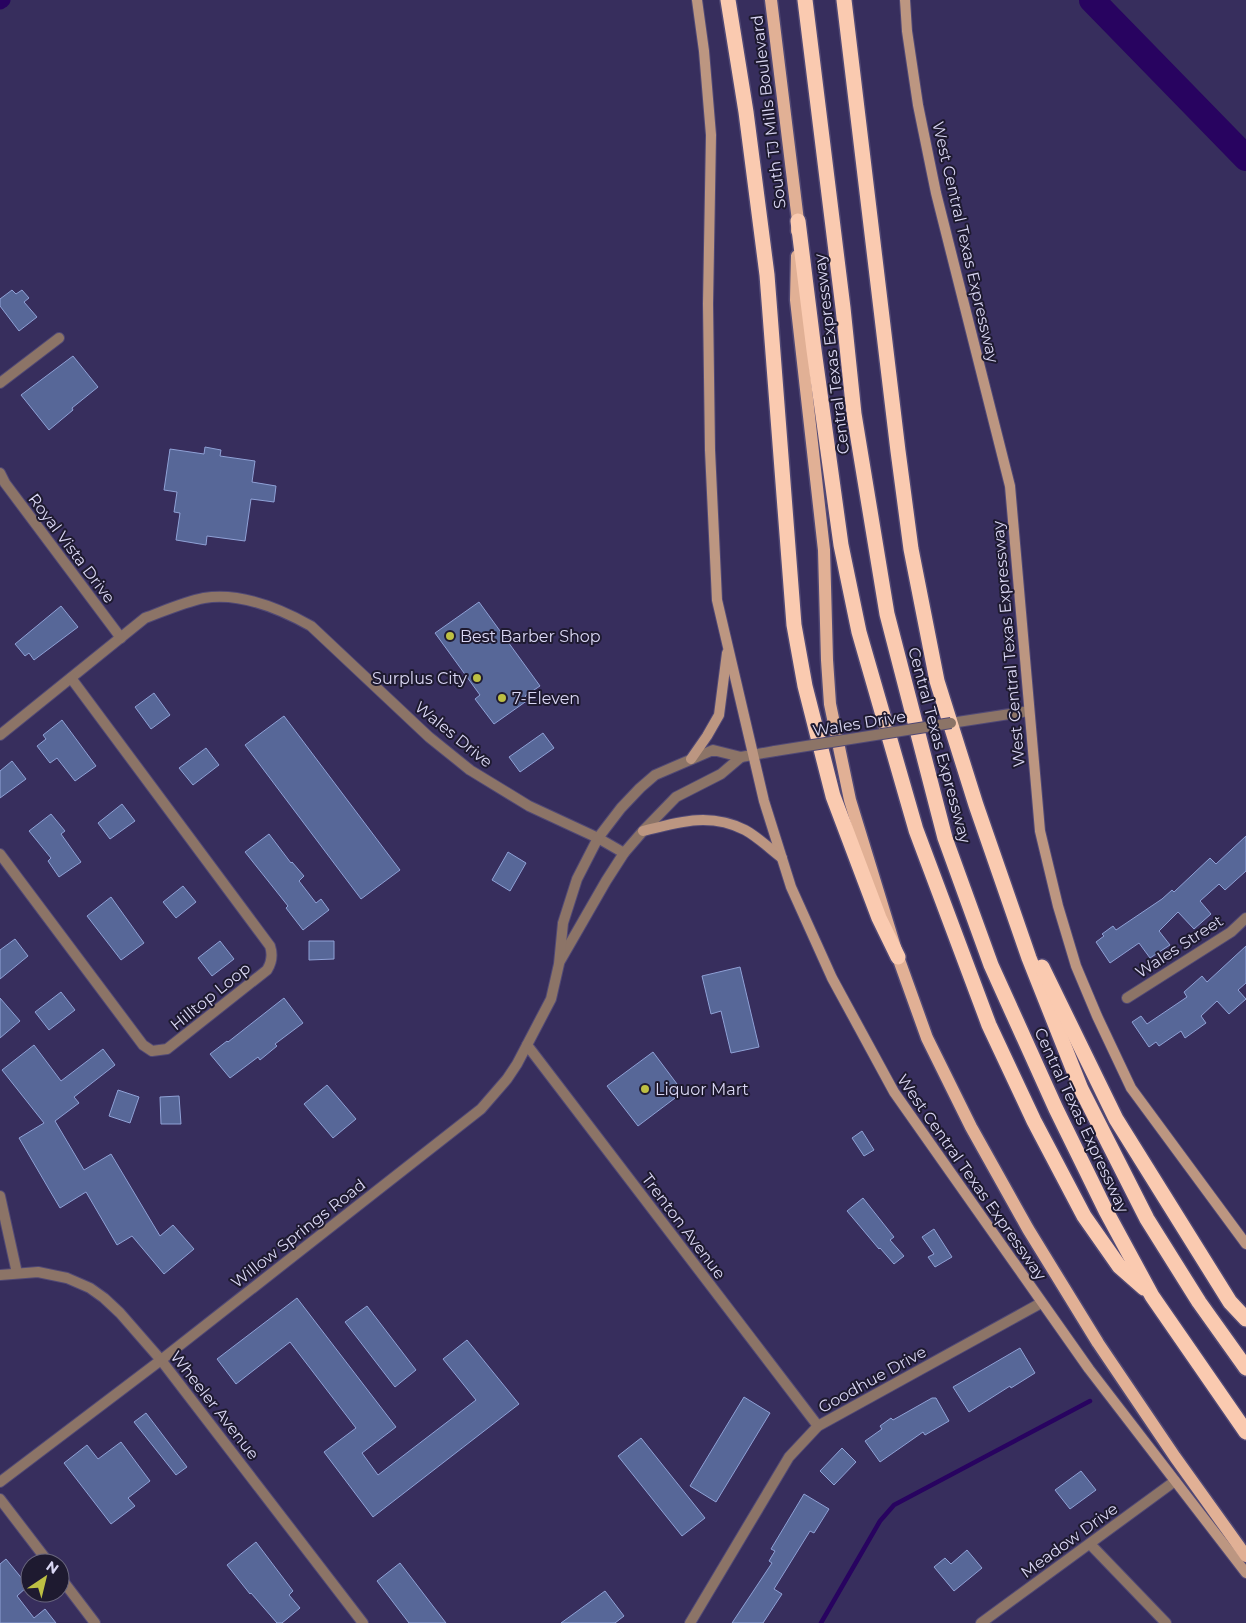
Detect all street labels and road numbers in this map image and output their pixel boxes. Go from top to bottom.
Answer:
street label: South TJ Mills Boulevard [747,14,790,210]
street label: West Central Texas Expressway [928,120,1003,365]
street label: Central Texas Expressway [810,252,853,455]
street label: Royal Vista Drive [24,490,119,607]
street label: West Central Texas Expressway [988,520,1029,768]
street label: Central Texas Expressway [904,645,975,845]
street label: Wales Drive [411,697,496,771]
street label: Wales Drive [811,707,907,740]
street label: Wales Street [1132,911,1227,982]
street label: Hilltop Loop [167,958,254,1034]
street label: Central Texas Expressway [1030,1025,1133,1216]
street label: West Central Texas Expressway [893,1071,1050,1284]
street label: Trenton Avenue [638,1170,729,1283]
street label: Willow Springs Road [227,1175,369,1292]
street label: Goodhue Drive [815,1342,930,1417]
street label: Wheeler Avenue [166,1347,263,1463]
street label: Meadow Drive [1017,1499,1121,1582]

